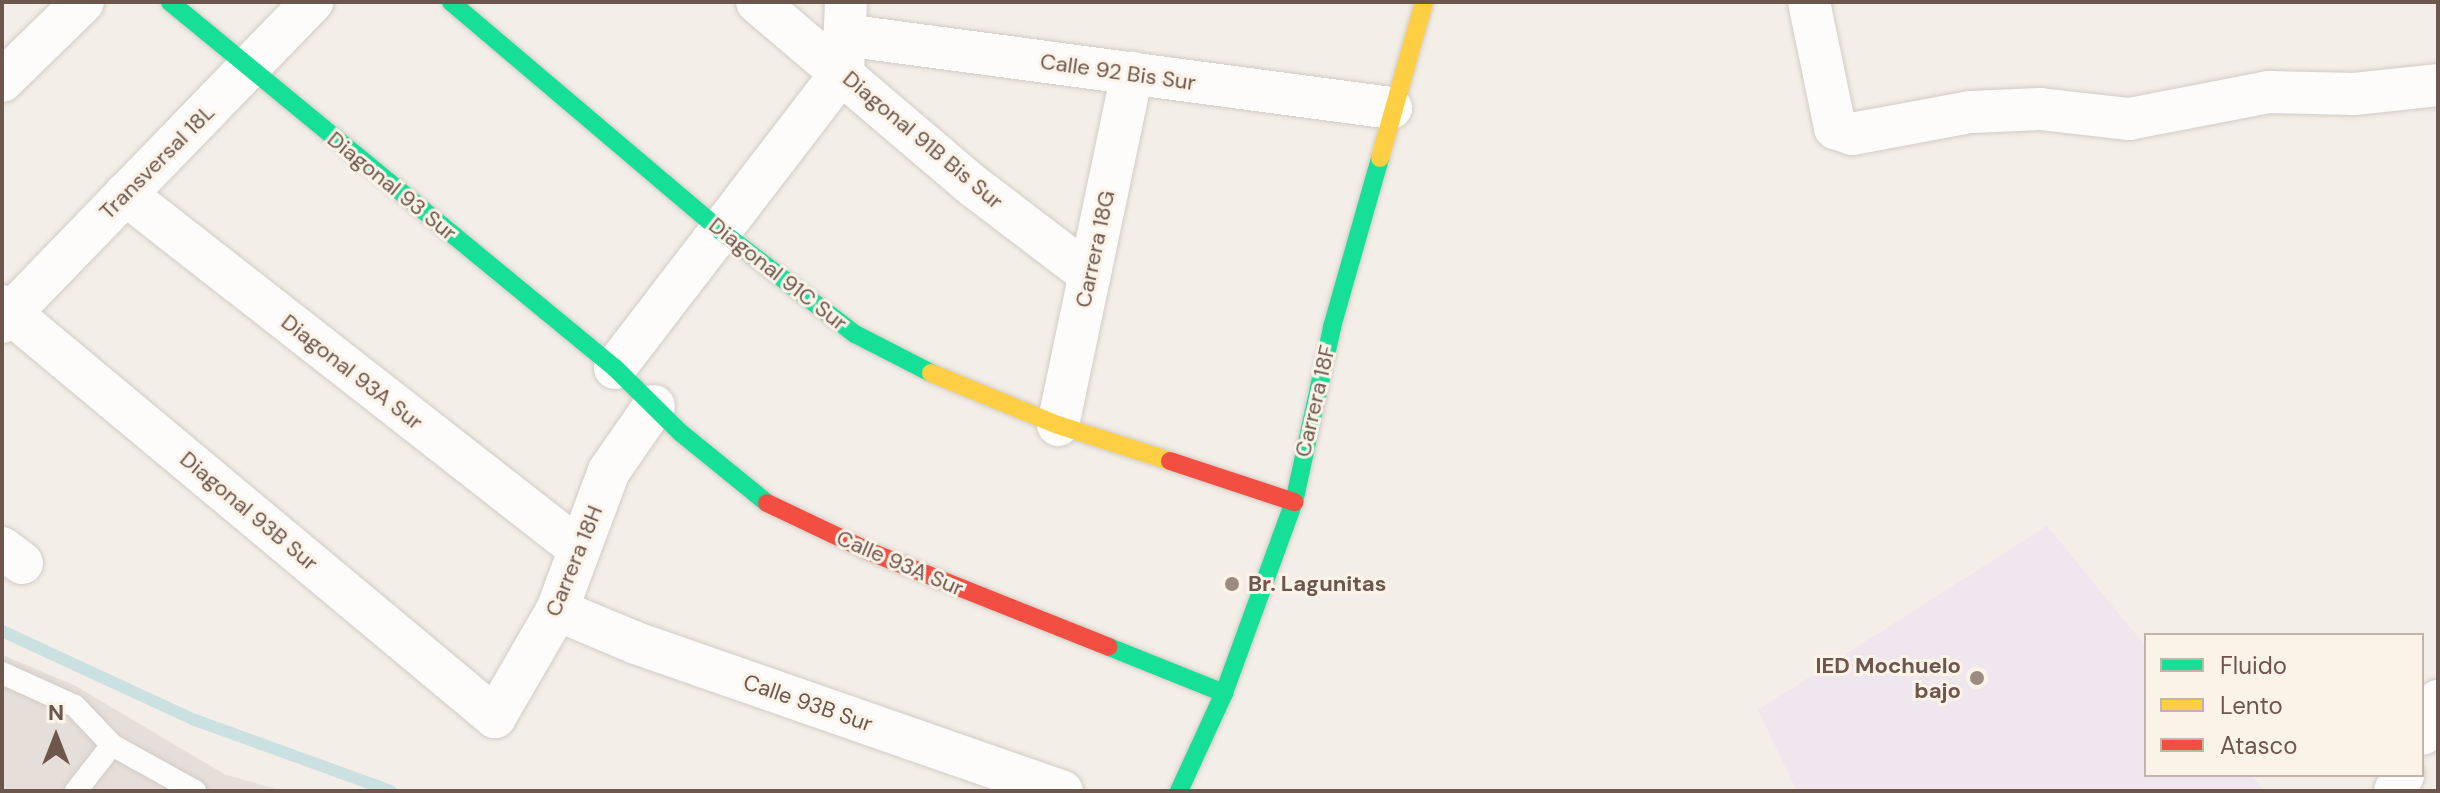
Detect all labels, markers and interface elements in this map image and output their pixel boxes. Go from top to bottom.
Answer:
street label: Calle 92 Bis Sur [1039,48,1197,96]
street label: Diagonal 91B Bis Sur [838,65,1008,215]
street label: Transversal 18L [94,99,220,225]
street label: Diagonal 93 Sur [322,126,462,246]
street label: Carrera 18G [1070,188,1120,310]
street label: Diagonal 91C Sur [704,212,852,336]
street label: Diagonal 93A Sur [276,309,428,435]
street label: Carrera 18F [1289,342,1341,460]
street label: Diagonal 93B Sur [175,446,323,576]
street label: Carrera 18H [540,502,608,620]
street label: Calle 93A Sur [833,524,967,602]
place label: Br. Lagunitas [1248,571,1386,597]
marker: Br. Lagunitas [1223,575,1241,593]
legend [2144,633,2424,777]
text: Fluido [2220,650,2287,681]
place label: IED Mochuelo bajo [1816,652,1961,704]
street label: Calle 93B Sur [740,669,876,737]
marker: IED Mochuelo bajo [1968,669,1986,687]
text: Lento [2220,690,2283,721]
north arrow [16,697,96,777]
text: N [48,698,64,727]
text: Atasco [2220,730,2297,761]

